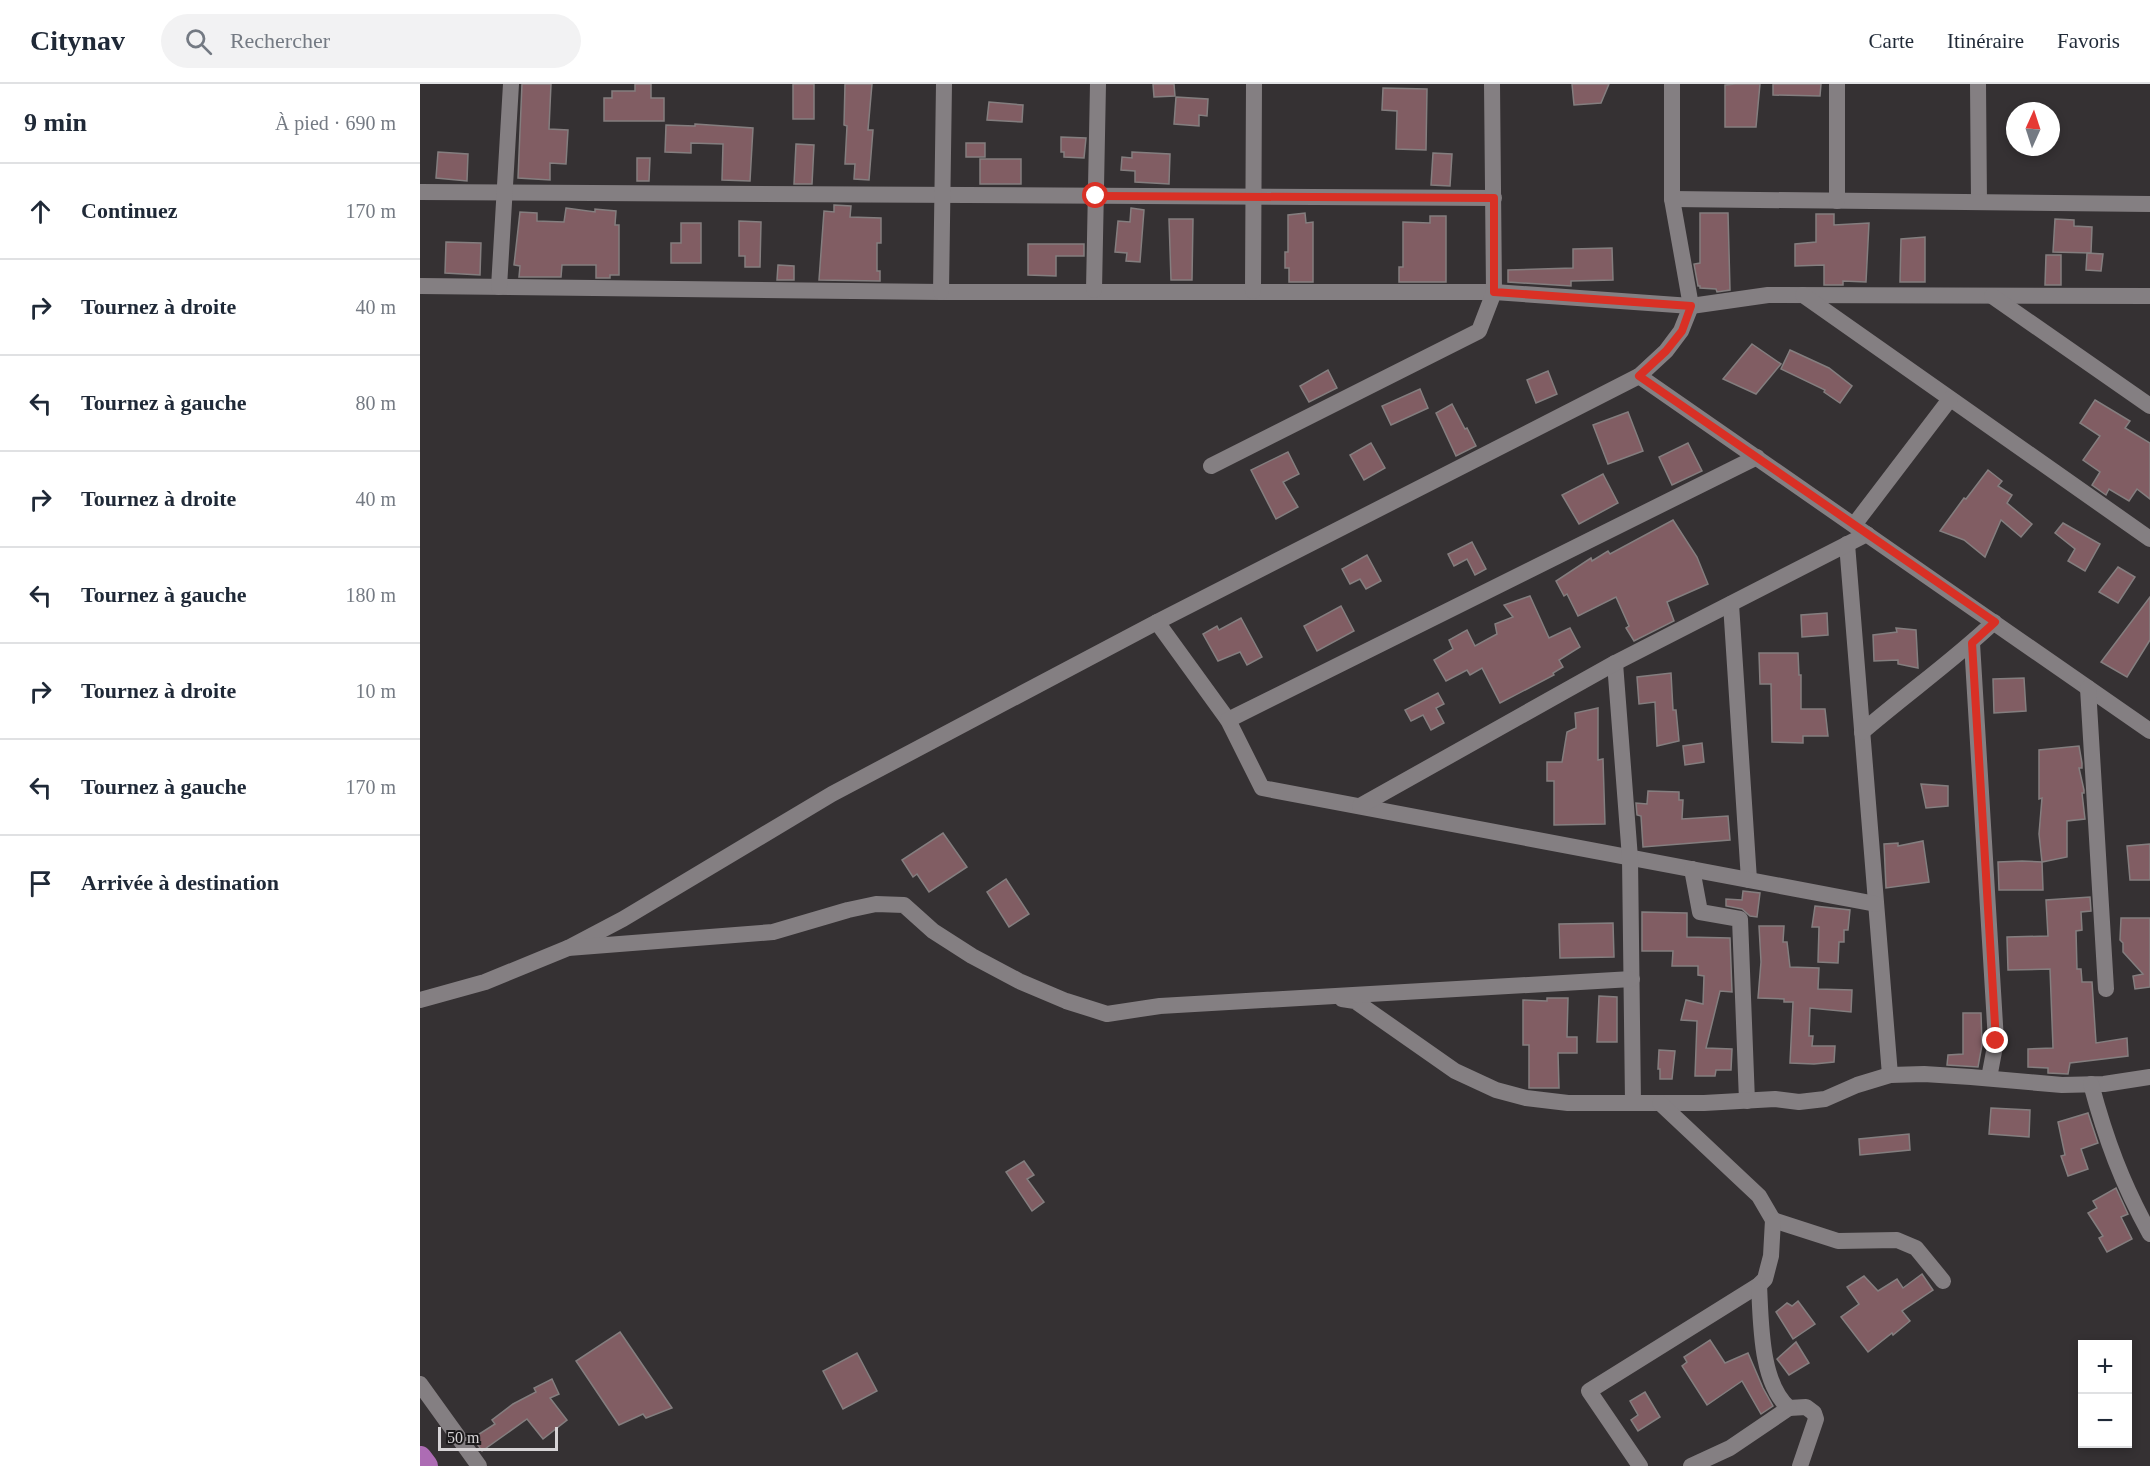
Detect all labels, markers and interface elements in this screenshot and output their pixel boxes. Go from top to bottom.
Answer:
search box [161,14,581,68]
text: Citynav [30,25,125,56]
icon: search [182,25,215,58]
text: Rechercher [230,28,330,53]
text: Carte [1869,29,1914,53]
text: Itinéraire [1947,29,2024,53]
text: Favoris [2057,29,2120,53]
north arrow [2006,102,2060,156]
text: 9 min [24,108,87,137]
text: À pied · 690 m [275,112,396,134]
route start [1082,182,1108,208]
icon: ahead [24,195,57,228]
text: Continuez [81,198,178,223]
text: 170 m [345,200,396,222]
icon: right [24,291,57,324]
text: Tournez à droite [81,294,236,319]
text: 40 m [355,296,396,318]
icon: left [24,387,57,420]
text: Tournez à gauche [81,390,246,415]
text: 80 m [355,392,396,414]
icon: right [24,483,57,516]
text: Tournez à droite [81,486,236,511]
text: 40 m [355,488,396,510]
icon: left [24,579,57,612]
text: Tournez à gauche [81,582,246,607]
text: 180 m [345,584,396,606]
icon: right [24,675,57,708]
text: Tournez à droite [81,678,236,703]
text: 10 m [355,680,396,702]
icon: left [24,771,57,804]
text: Tournez à gauche [81,774,246,799]
text: 170 m [345,776,396,798]
icon: arrive [24,867,57,900]
text: Arrivée à destination [81,870,279,895]
route end [1982,1027,2008,1053]
map controls [2078,1340,2132,1448]
button: + [2078,1340,2132,1394]
button: − [2078,1394,2132,1448]
scale bar [438,1424,558,1452]
text: 50 m [447,1429,479,1446]

